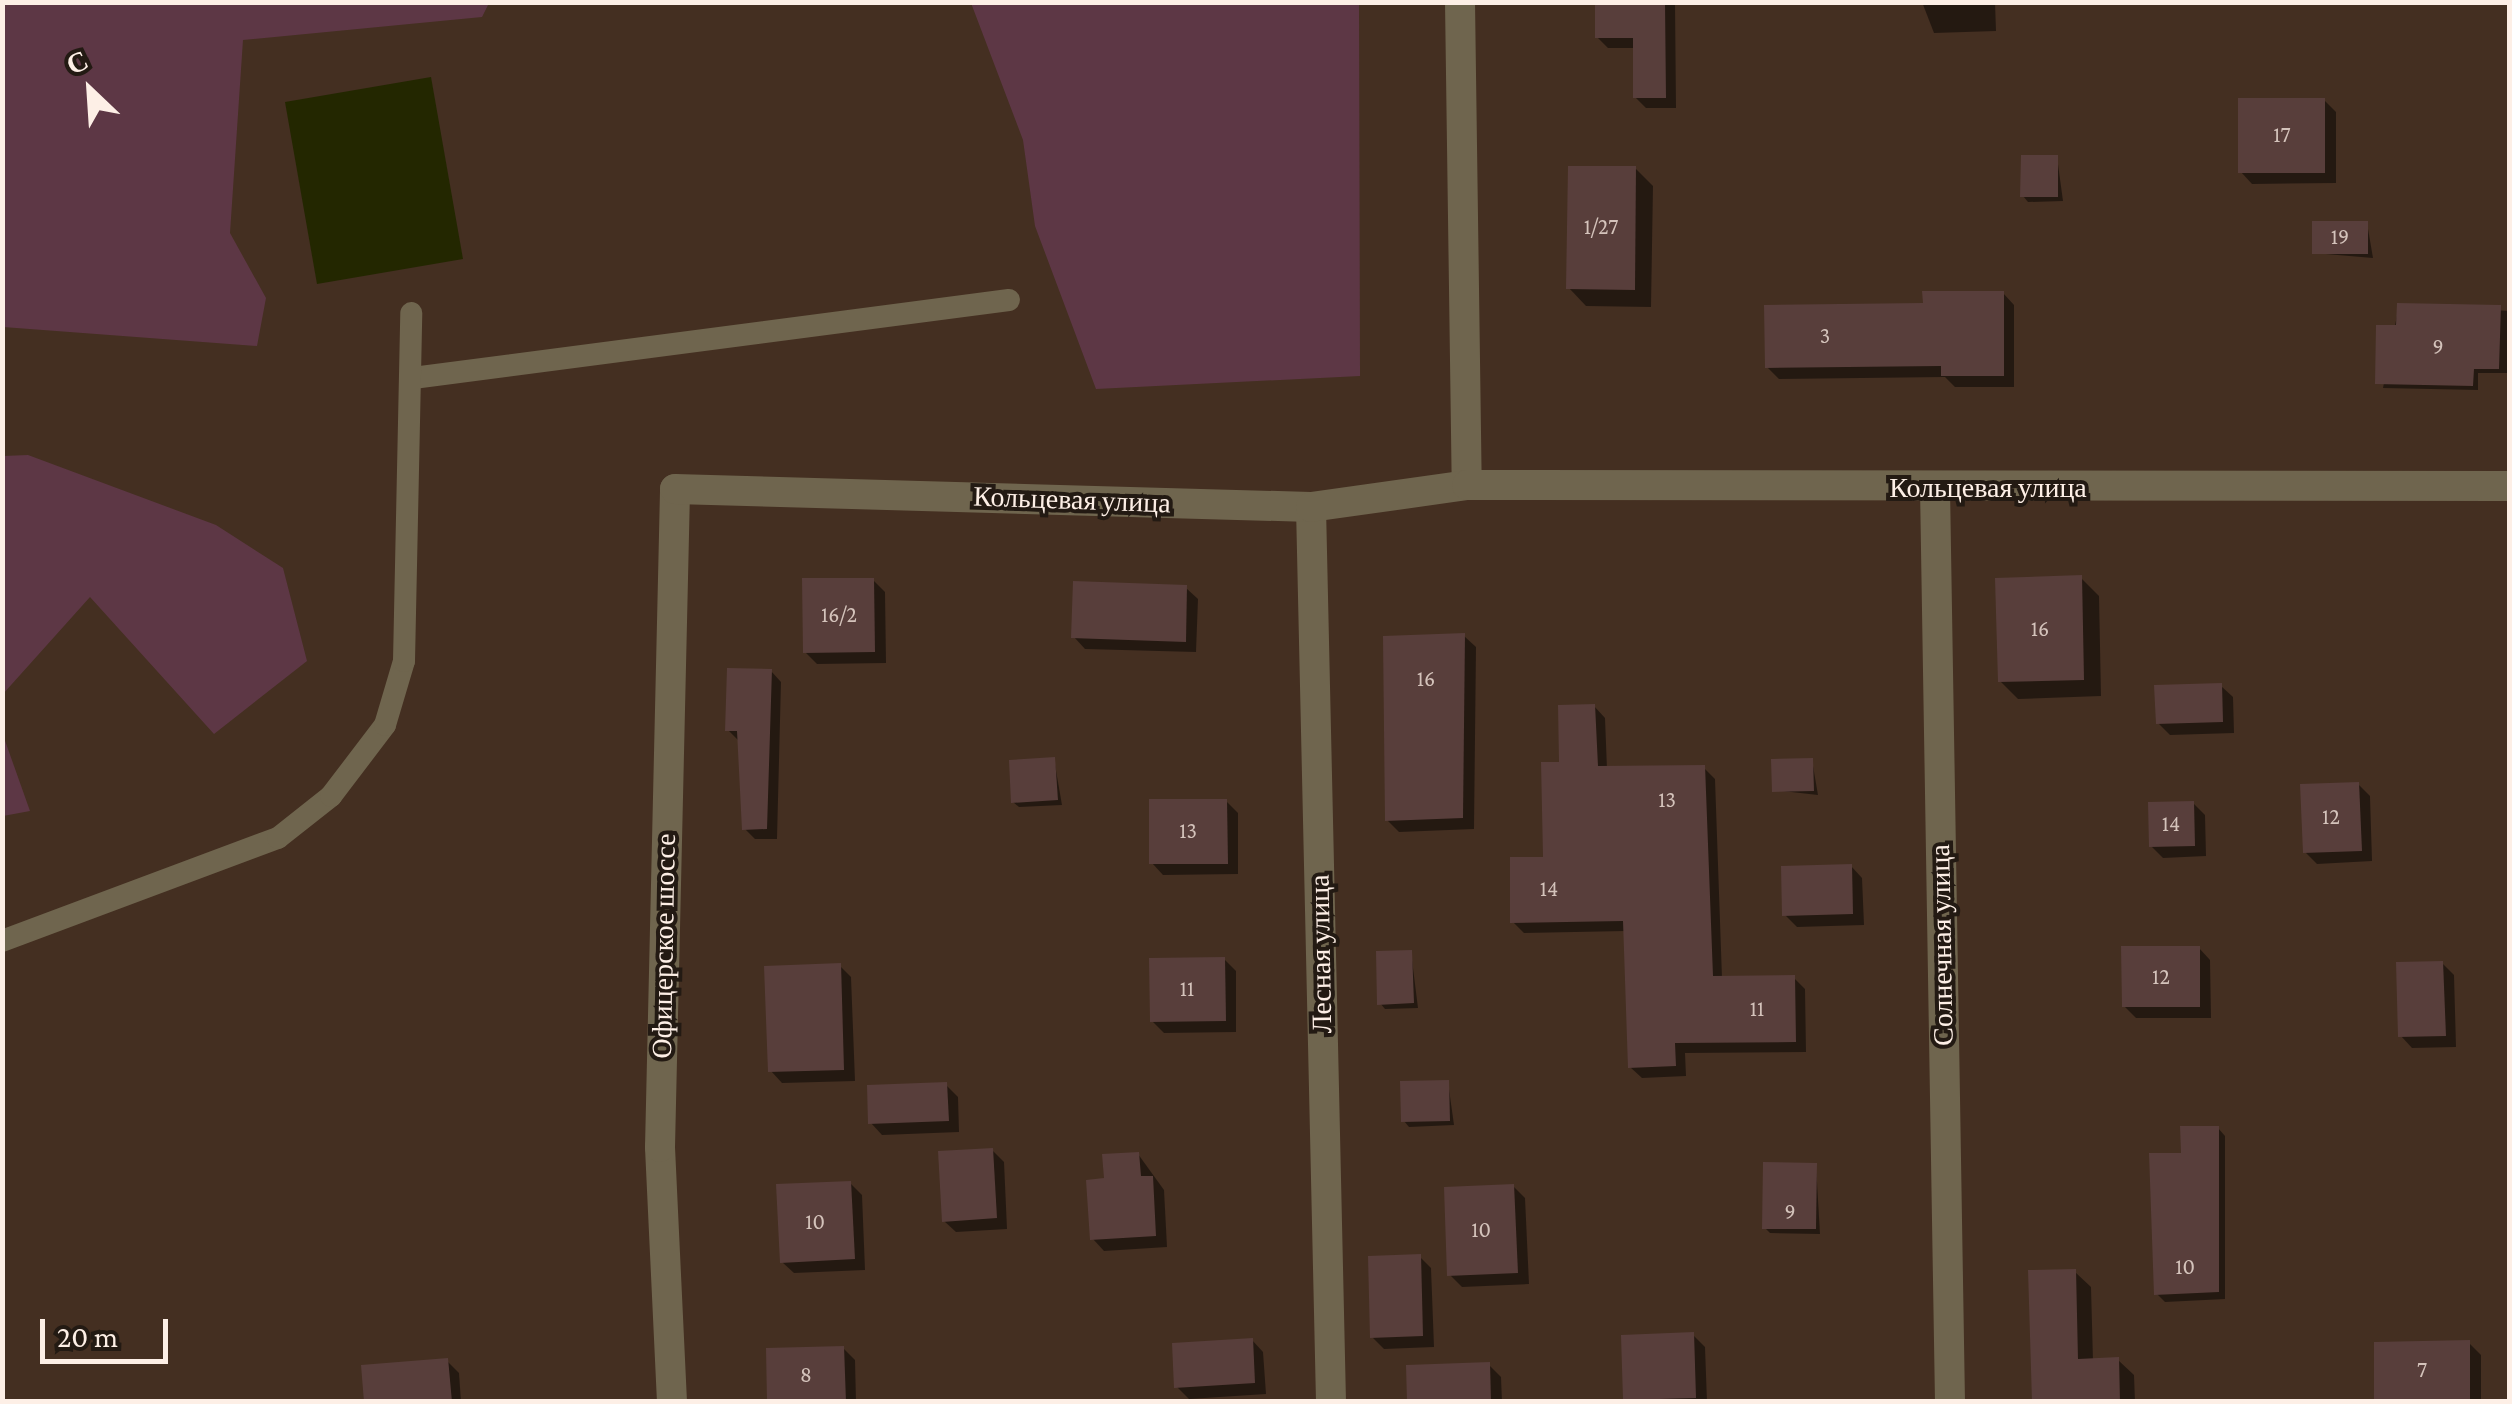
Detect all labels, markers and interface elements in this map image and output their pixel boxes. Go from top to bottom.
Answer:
north arrow [40,40,140,140]
text: С [61,44,93,81]
house number: 17 [2273,122,2291,148]
house number: 1/27 [1584,214,1618,240]
house number: 19 [2331,224,2349,250]
house number: 3 [1820,323,1830,349]
house number: 9 [2432,334,2444,360]
street label: Кольцевая улица [1889,471,2087,505]
street label: Кольцевая улица [973,480,1171,520]
house number: 16/2 [821,602,857,628]
house number: 16 [2031,616,2049,642]
house number: 16 [1417,666,1435,692]
house number: 13 [1658,787,1676,813]
house number: 12 [2322,804,2340,830]
house number: 14 [2162,811,2180,837]
house number: 13 [1179,818,1197,844]
street label: Офицерское шоссе [645,833,683,1059]
street label: Солнечная улица [1923,844,1961,1046]
street label: Лесная улица [1303,874,1339,1034]
house number: 14 [1540,876,1558,902]
house number: 12 [2152,964,2170,990]
house number: 11 [1180,976,1194,1002]
house number: 11 [1750,996,1764,1022]
house number: 9 [1784,1199,1796,1225]
house number: 10 [805,1209,825,1235]
house number: 10 [1471,1217,1491,1243]
house number: 10 [2175,1254,2195,1280]
scale bar [45,1299,172,1361]
text: 20 m [57,1320,118,1353]
house number: 7 [2417,1357,2427,1383]
house number: 8 [800,1362,812,1388]

